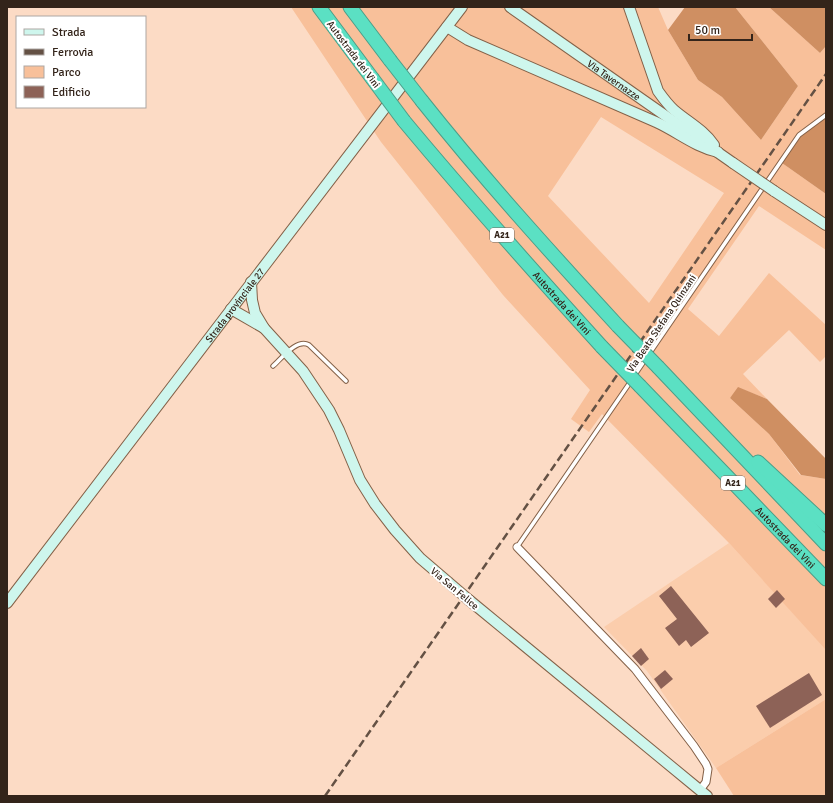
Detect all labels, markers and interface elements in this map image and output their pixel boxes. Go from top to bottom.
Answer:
legend [16,16,146,108]
scale bar [689,16,752,42]
street label: Autostrada dei Vini [324,19,382,91]
text: 50 m [695,23,720,38]
text: Strada [52,25,86,40]
text: Ferrovia [52,45,93,60]
street label: Via Tavernazze [585,58,642,103]
text: Parco [52,65,81,80]
text: Edificio [52,85,90,100]
road number: A21 [490,228,514,242]
street label: Strada provinciale 27 [203,266,268,345]
street label: Autostrada dei Vini [530,269,593,338]
street label: Via Beata Stefana Quinzani [625,272,699,375]
road number: A21 [721,476,745,490]
street label: Autostrada dei Vini [753,505,817,571]
street label: Via San Felice [428,565,481,612]

